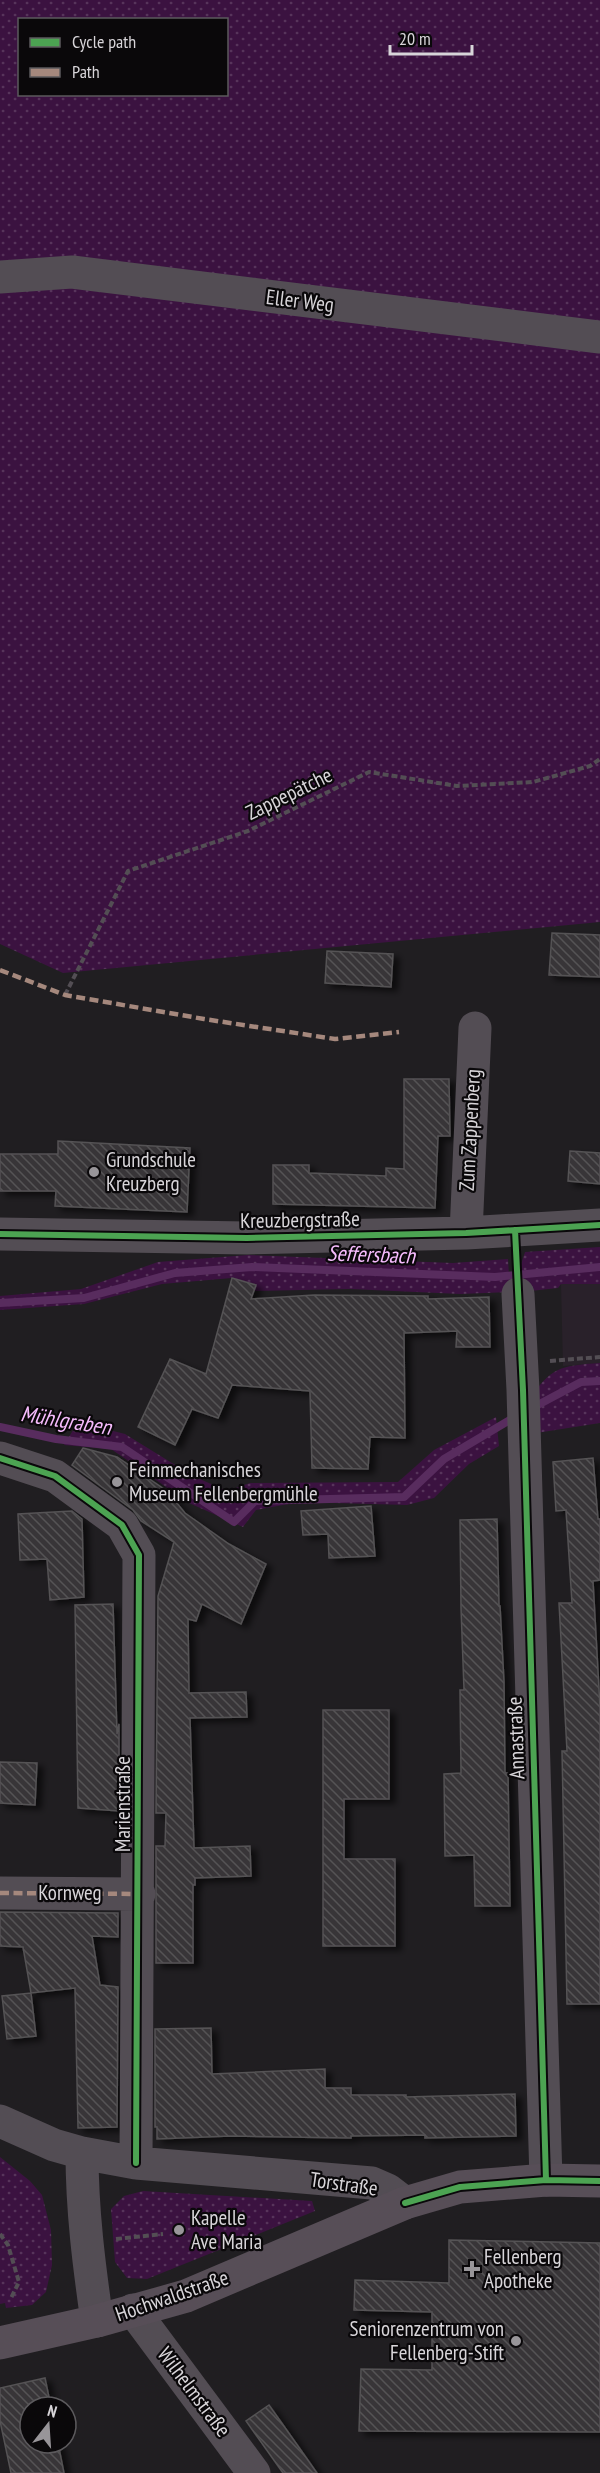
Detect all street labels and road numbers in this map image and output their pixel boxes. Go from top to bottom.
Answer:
street label: Eller Weg [265,283,336,318]
street label: Zappepätche [241,761,336,826]
street label: Zum Zappenberg [453,1068,486,1192]
street label: Kreuzbergstraße [240,1205,360,1234]
street label: Annastraße [501,1696,530,1780]
street label: Marienstraße [109,1756,136,1852]
street label: Kornweg [38,1879,102,1906]
street label: Torstraße [309,2165,380,2202]
street label: Hochwaldstraße [112,2264,232,2327]
street label: Wilhelmstraße [152,2341,237,2442]

